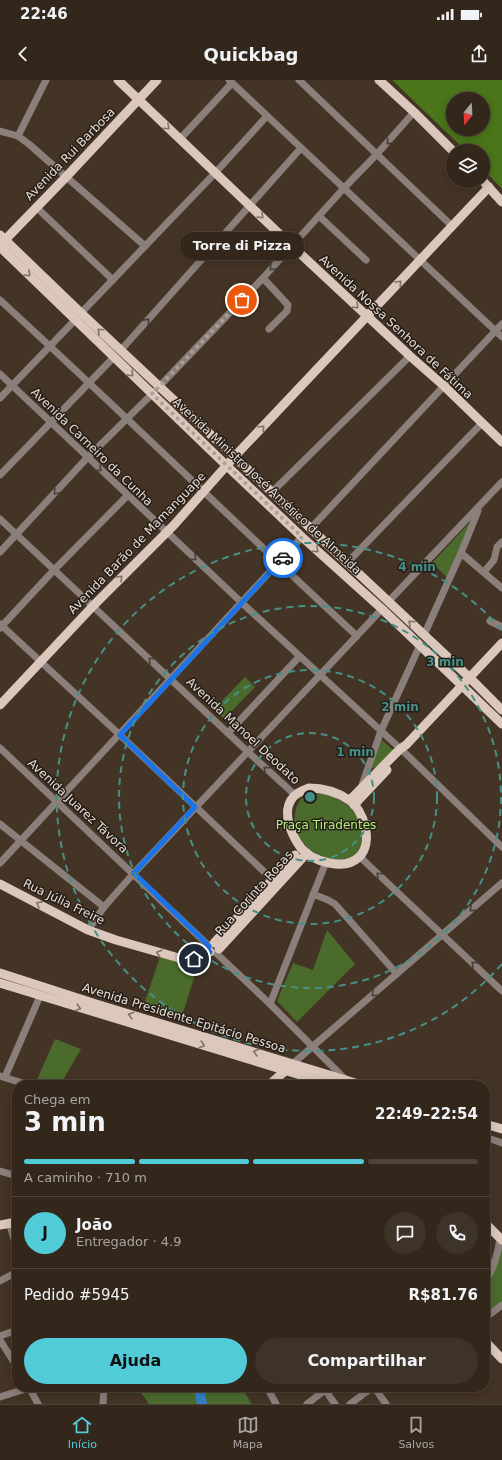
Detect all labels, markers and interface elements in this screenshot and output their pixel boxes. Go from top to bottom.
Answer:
text: 22:46 [20,5,68,23]
icon: back [12,43,34,65]
icon: share [468,43,490,65]
text: Quickbag [204,44,298,65]
north arrow [446,92,490,136]
map controls [446,92,490,188]
street label: Avenida Rui Barbosa [22,105,118,203]
one-way arrow [162,122,170,130]
one-way arrow [386,137,393,144]
button: layers [446,144,490,188]
one-way arrow [256,211,264,219]
callout: Torre di Pizza [180,232,304,260]
text: Torre di Pizza [193,238,291,253]
street label: Avenida Nossa Senhora de Fátima [316,252,476,402]
one-way arrow [269,263,277,271]
one-way arrow [23,269,31,277]
one-way arrow [394,280,402,288]
pin [225,283,259,317]
icon: bag [231,289,253,311]
one-way arrow [351,301,359,308]
one-way arrow [142,319,149,326]
one-way arrow [97,328,105,336]
one-way arrow [126,369,134,377]
street label: Avenida Carneiro da Cunha [28,385,156,509]
street label: Avenida Ministro José Américo de Almeida [170,395,364,577]
one-way arrow [257,425,264,433]
one-way arrow [94,464,102,472]
street label: Avenida Barão de Mamanguape [65,469,209,617]
one-way arrow [54,487,61,495]
courier [263,538,303,578]
one-way arrow [312,545,319,552]
icon: car [272,547,294,569]
one-way arrow [189,553,197,561]
text: 4 min [398,560,436,574]
one-way arrow [116,575,123,583]
one-way arrow [408,620,416,628]
text: 3 min [426,655,464,669]
one-way arrow [148,657,156,665]
street label: Avenida Manoel Deodato [183,675,303,787]
text: 2 min [381,700,419,714]
text: 1 min [336,745,374,759]
street label: Avenida Juarez Távora [25,756,131,856]
one-way arrow [263,766,271,773]
centre of rings [303,790,317,804]
park label: Praça Tiradentes [276,818,376,832]
street label: Rua Corinta Rosas [212,848,296,938]
one-way arrow [376,872,384,880]
street label: Rua Júlia Freire [21,876,107,928]
one-way arrow [36,902,44,909]
one-way arrow [470,904,477,911]
pin [177,942,211,976]
icon: home [183,948,205,970]
one-way arrow [156,949,163,958]
one-way arrow [471,962,478,969]
street label: Avenida Presidente Epitácio Pessoa [81,980,287,1056]
one-way arrow [371,989,379,996]
one-way arrow [74,1003,81,1012]
one-way arrow [128,1011,135,1019]
one-way arrow [198,1040,205,1049]
one-way arrow [252,1048,259,1057]
text: Chega em [24,1092,90,1107]
text: 22:49–22:54 [375,1105,478,1123]
text: 3 min [24,1107,106,1137]
text: A caminho · 710 m [24,1170,147,1185]
button: chat [384,1212,426,1254]
button: phone [436,1212,478,1254]
text: João [76,1216,112,1234]
text: J [42,1224,48,1242]
text: Entregador · 4.9 [76,1234,181,1249]
text: Pedido #5945 [24,1286,130,1304]
text: R$81.76 [409,1286,478,1304]
button: Ajuda [24,1338,247,1384]
button: Compartilhar [255,1338,478,1384]
tab: Início [68,1414,97,1451]
tab: Mapa [233,1414,263,1451]
tab: Salvos [398,1414,434,1451]

